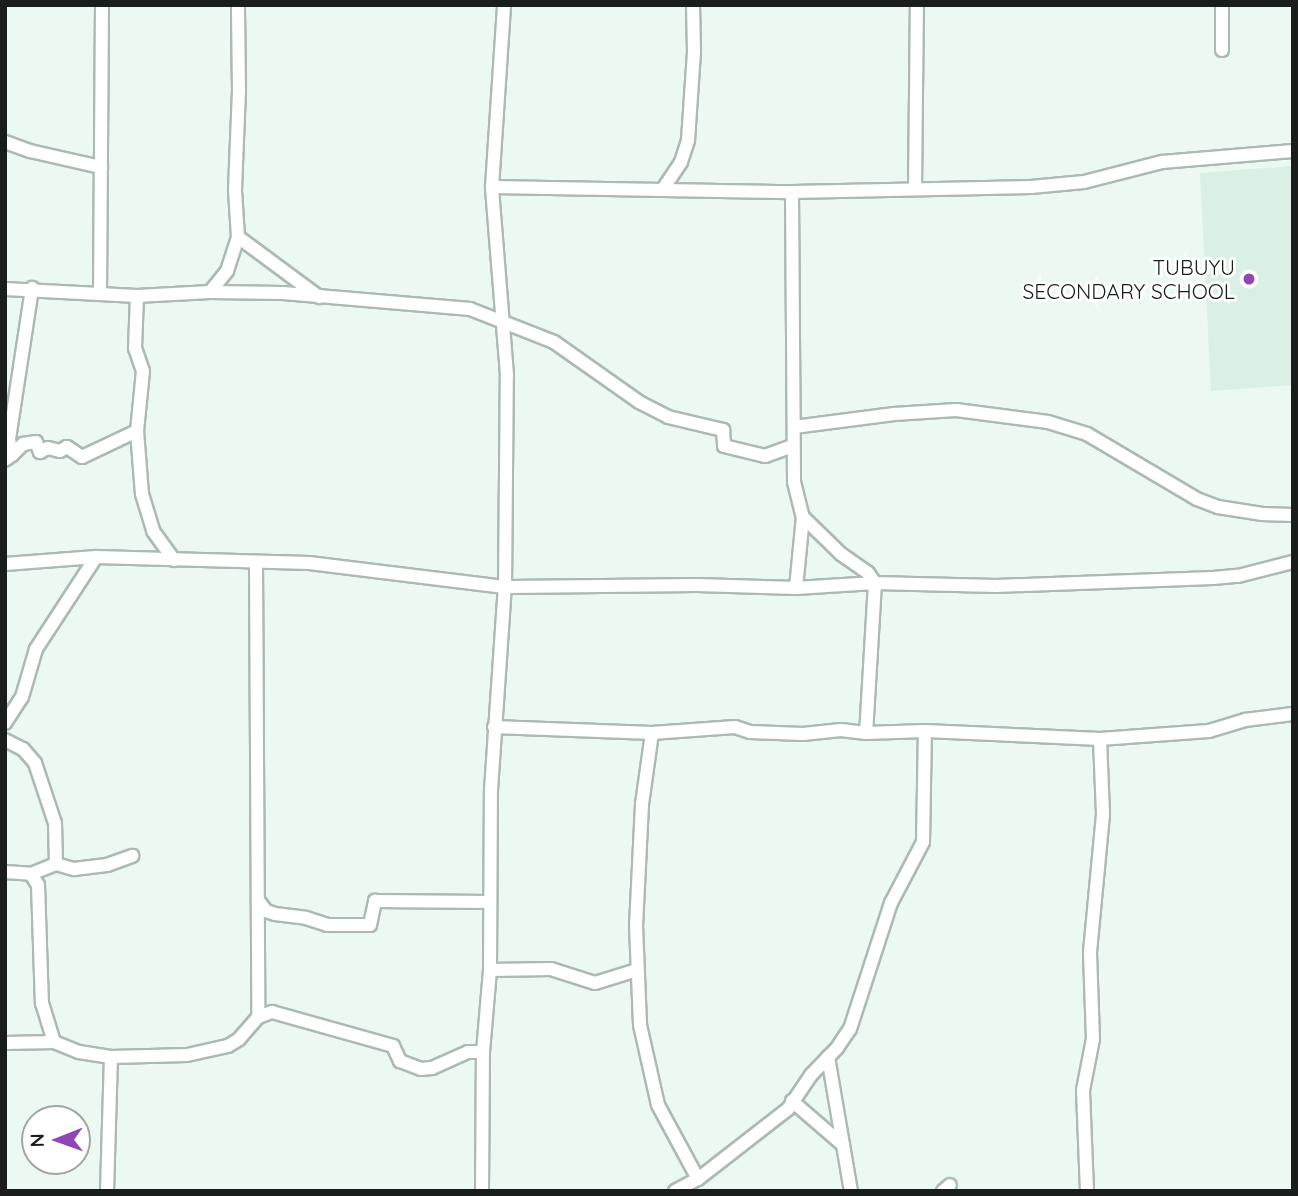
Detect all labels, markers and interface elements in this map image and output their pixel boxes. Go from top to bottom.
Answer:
place label: TUBUYU SECONDARY SCHOOL [1023,254,1235,304]
marker: TUBUYU SECONDARY SCHOOL [1241,271,1257,287]
north arrow [21,1105,91,1175]
text: N [25,1133,49,1148]

